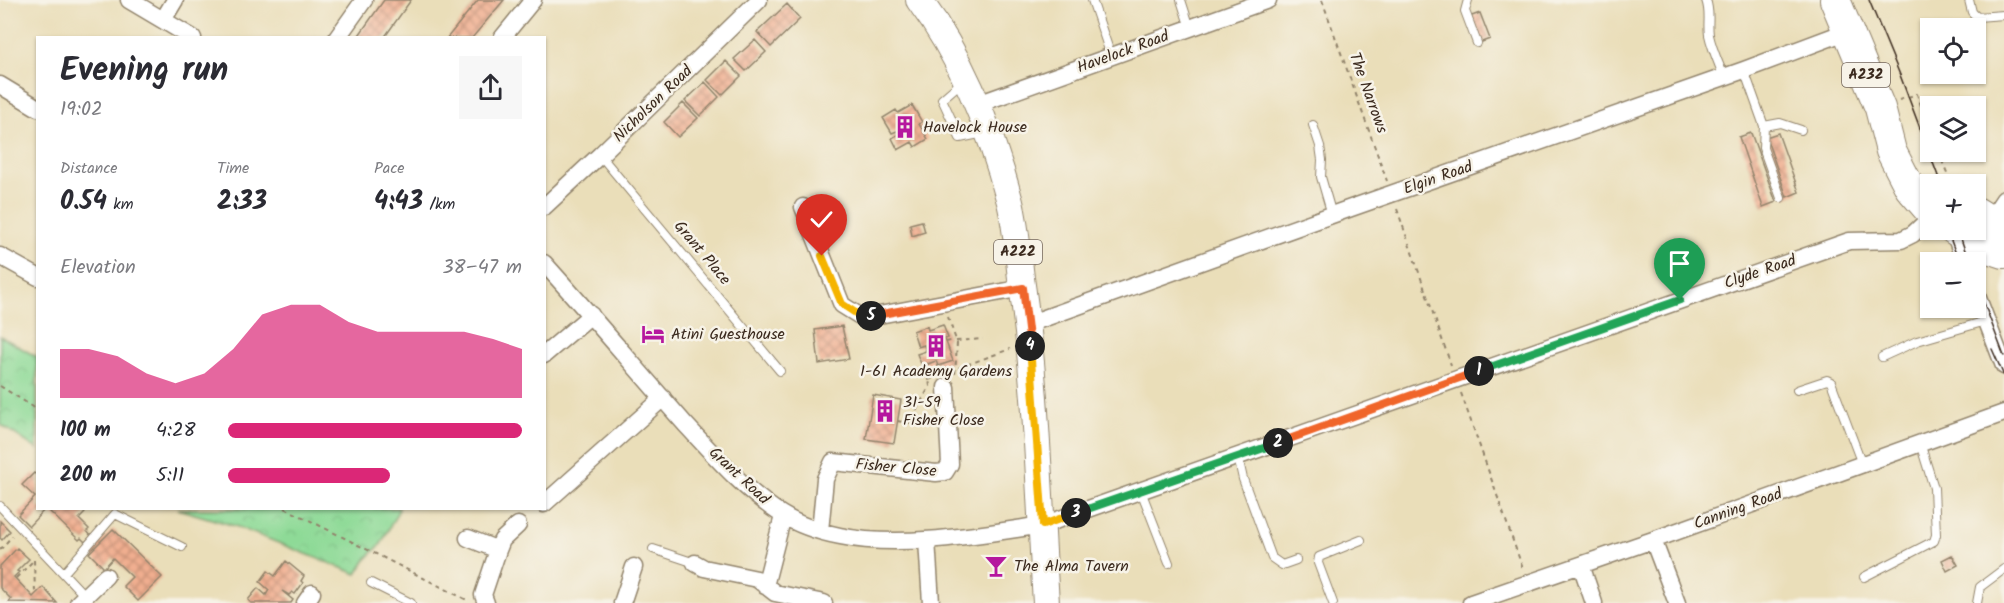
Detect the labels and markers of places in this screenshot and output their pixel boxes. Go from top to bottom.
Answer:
building icon: Havelock House [892,114,918,140]
place label: Havelock House [923,115,1027,140]
pin [796,194,847,256]
pin [1654,238,1705,300]
pin: 5 [856,301,886,331]
hotel icon: Atini Guesthouse [640,321,666,347]
place label: Atini Guesthouse [671,322,785,347]
pin: 4 [1015,331,1045,361]
building icon: 1-61 Academy Gardens [923,333,949,359]
pin: 1 [1464,356,1494,386]
place label: 1-61 Academy Gardens [860,359,1012,384]
place label: 31-59 Fisher Close [903,390,984,433]
building icon: 31-59 Fisher Close [872,398,898,424]
pin: 2 [1263,428,1293,458]
pin: 3 [1061,498,1091,528]
bar icon: The Alma Tavern [983,553,1009,579]
place label: The Alma Tavern [1014,554,1129,579]

